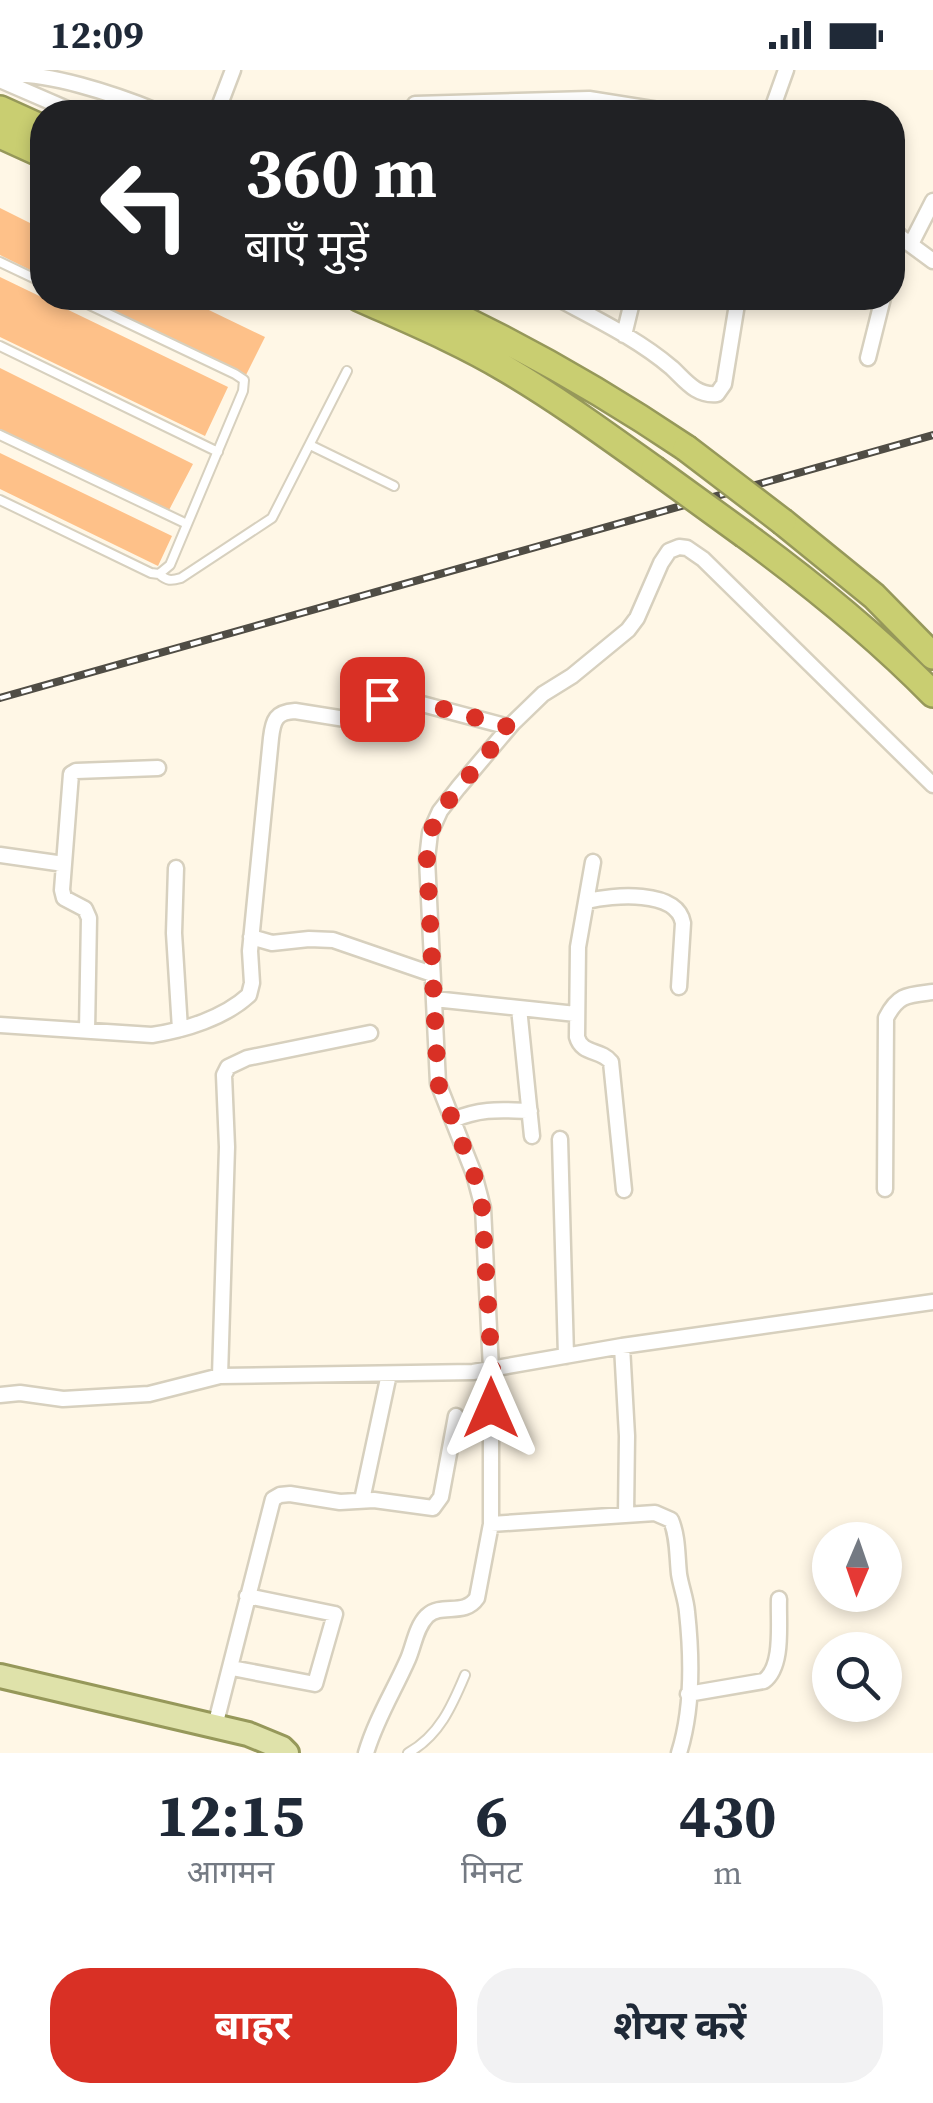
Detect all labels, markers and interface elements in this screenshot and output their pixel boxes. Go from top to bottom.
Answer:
text: 12:09 [50,9,144,61]
text: 360 m [245,124,437,220]
icon: left [80,140,210,270]
text: बाएँ मुड़ें [245,215,369,277]
pin [340,657,425,742]
icon: arrive [355,672,410,727]
position arrow [439,1356,543,1460]
north arrow [812,1522,902,1612]
map controls [812,1522,902,1722]
button: search [812,1632,902,1722]
text: 12:15 [157,1774,305,1856]
text: 6 [475,1774,508,1856]
text: 430 [679,1775,776,1857]
text: आगमन [187,1850,274,1894]
text: मिनट [461,1850,522,1894]
text: m [713,1851,742,1895]
button: बाहर [50,1968,457,2083]
button: शेयर करें [477,1968,883,2083]

